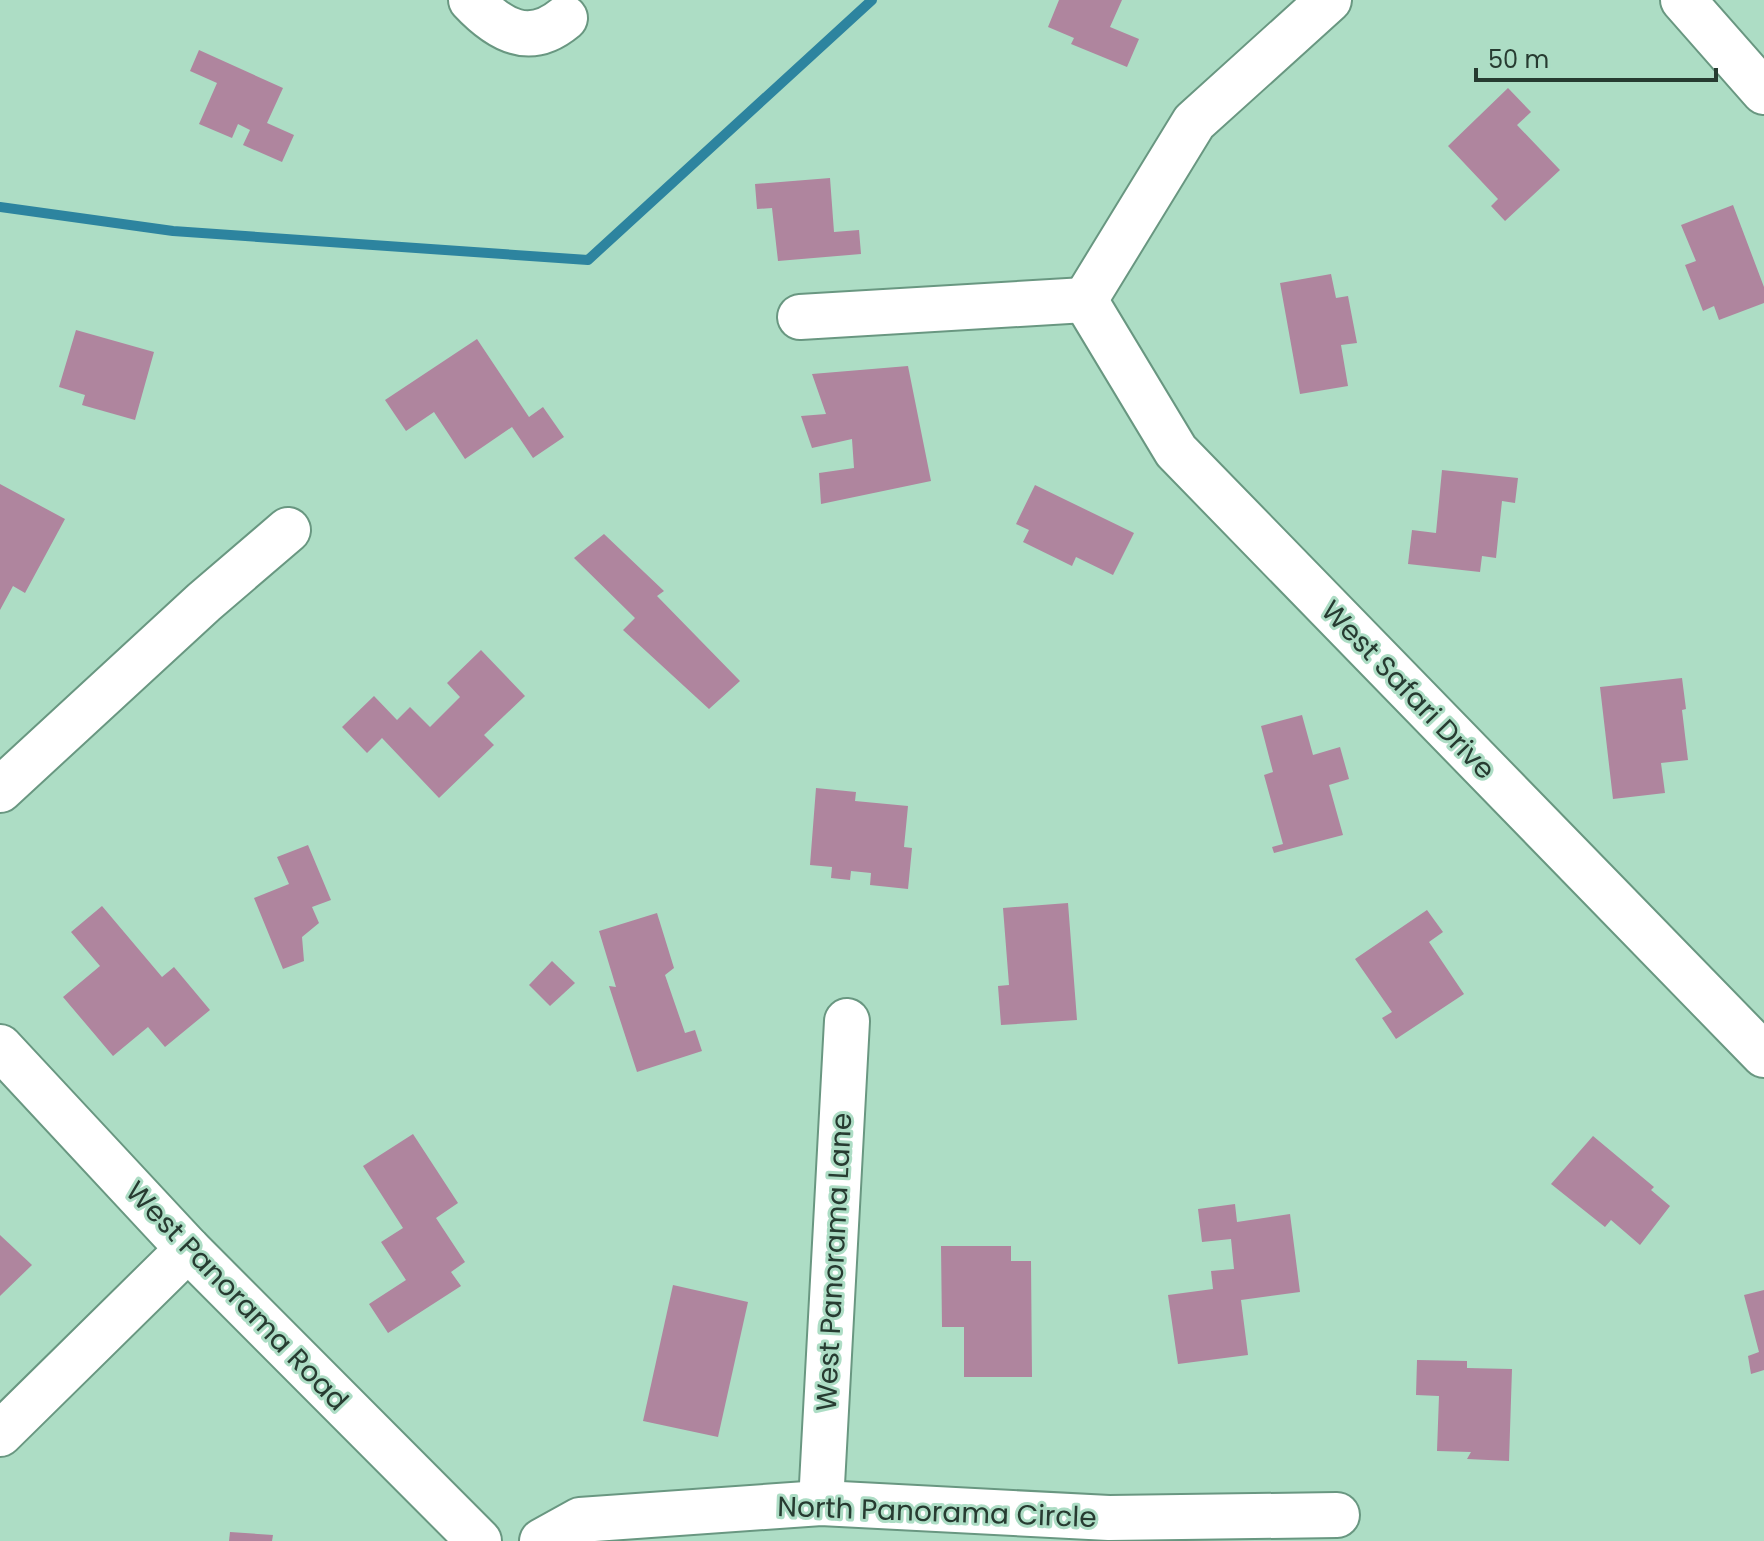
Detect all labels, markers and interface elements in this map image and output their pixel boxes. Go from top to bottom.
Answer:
scale bar [1476,32,1716,82]
text: 50 m [1488,43,1549,76]
street label: West Safari Drive [1312,592,1504,788]
street label: West Panorama Lane [807,1112,861,1412]
street label: West Panorama Road [117,1173,357,1419]
street label: North Panorama Circle [777,1487,1097,1537]

